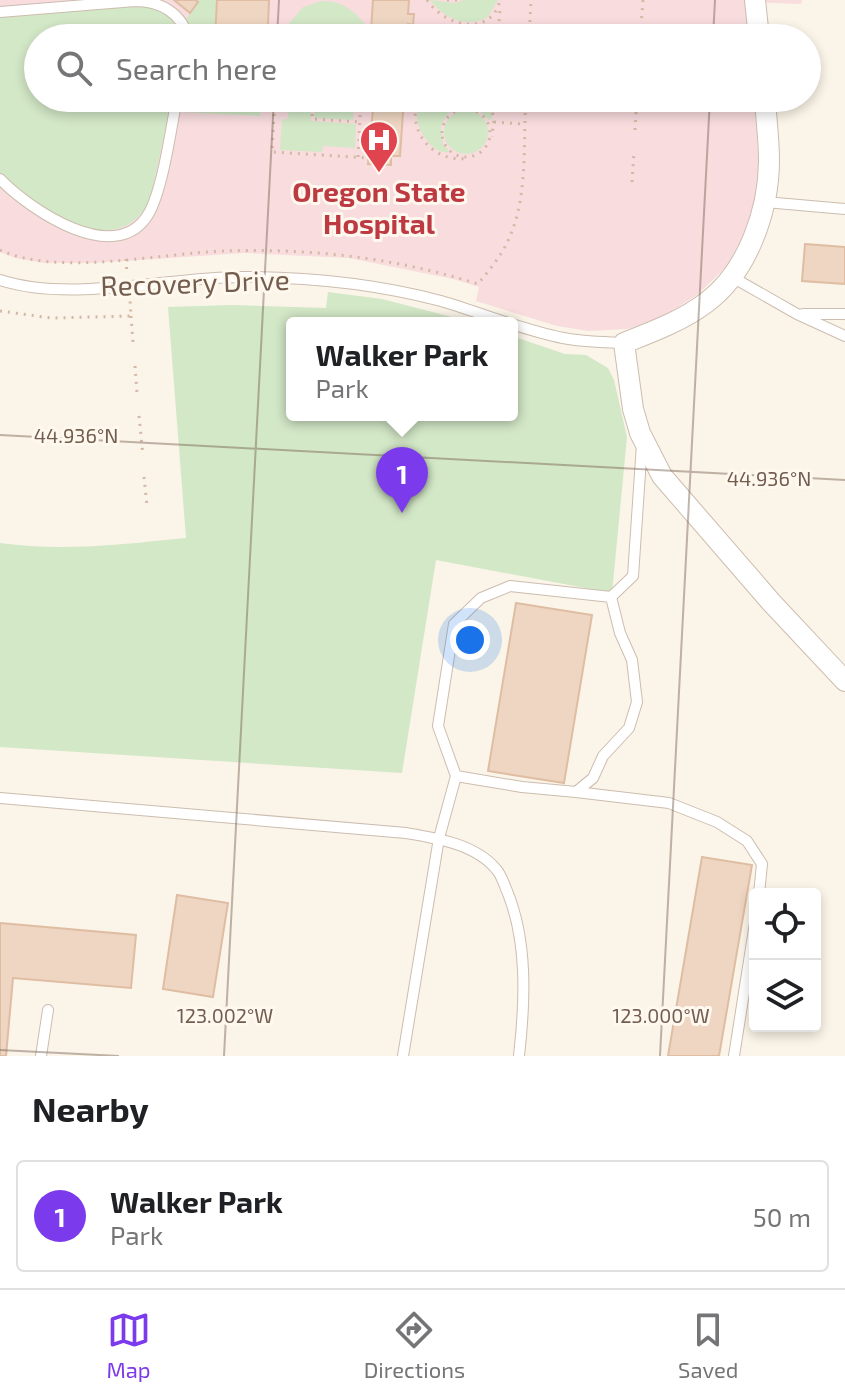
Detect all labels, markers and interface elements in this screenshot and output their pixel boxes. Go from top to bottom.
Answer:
search box [24,24,821,112]
icon: search [52,46,96,90]
text: Search here [116,50,277,86]
hospital icon: Oregon State Hospital [358,119,400,174]
place label: Oregon State Hospital [292,174,466,240]
street label: Recovery Drive [100,262,290,302]
popup [286,317,518,421]
text: Walker Park [316,336,488,372]
text: Park [316,372,369,403]
text: 44.936°N [34,423,118,447]
pin: 1 [376,447,428,513]
text: 44.936°N [727,466,811,490]
your location [450,620,490,660]
map controls [749,888,821,1032]
button: locate [749,888,821,960]
button: layers [749,960,821,1032]
text: 123.002°W [177,1003,273,1027]
text: 123.000°W [612,1003,710,1027]
text: Nearby [32,1088,149,1129]
text: Walker Park [110,1183,283,1219]
text: 1 [54,1201,66,1232]
text: 50 m [753,1201,811,1232]
text: Park [110,1219,163,1250]
tab: Map [107,1308,151,1382]
tab: Directions [364,1308,465,1382]
tab: Saved [678,1308,738,1382]

